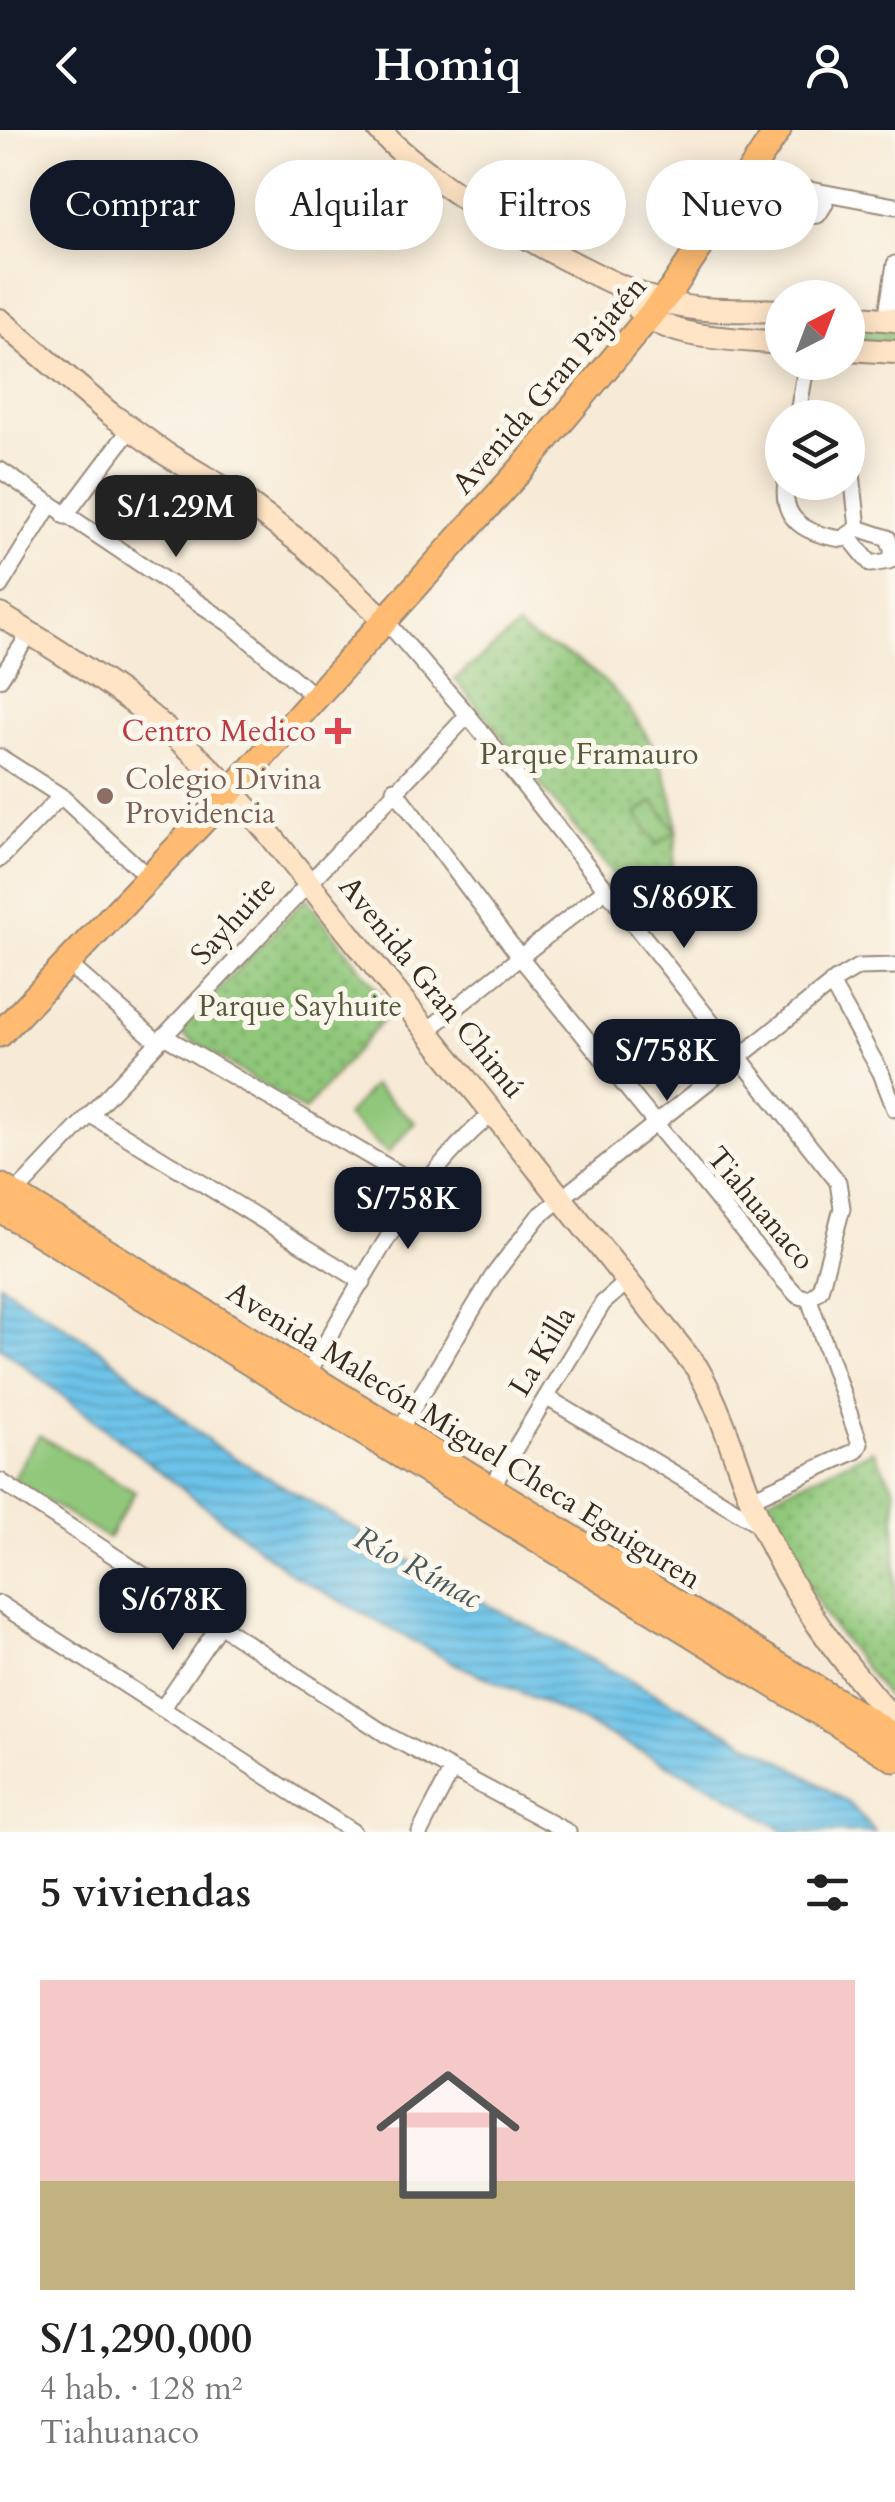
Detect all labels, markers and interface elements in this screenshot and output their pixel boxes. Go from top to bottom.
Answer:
text: Homiq [374,35,521,96]
icon: back [40,38,95,93]
icon: person [800,38,855,93]
chip: Comprar [30,160,235,250]
chip: Alquilar [255,160,443,250]
chip: Filtros [463,160,626,250]
chip: Nuevo [646,160,818,250]
street label: Avenida Gran Pajatén [443,267,656,504]
north arrow [765,280,865,380]
map controls [765,280,865,500]
button: layers [765,400,865,500]
pin: S/1.29M [84,475,268,560]
text: S/1.29M [117,485,235,529]
place label: Centro Medico [122,711,316,752]
marker: Centro Medico [325,718,351,744]
park label: Parque Framauro [480,734,698,775]
place label: Colegio Divina Providencia [125,759,321,834]
marker: Colegio Divina Providencia [94,785,116,807]
pin: S/869K [603,866,765,951]
street label: Sayhuite [181,867,285,974]
street label: Avenida Gran Chimú [329,868,534,1107]
text: S/869K [632,876,736,920]
park label: Parque Sayhuite [198,986,402,1027]
pin: S/758K [586,1019,748,1104]
text: S/758K [615,1029,719,1073]
street label: Tiahuanaco [697,1138,824,1279]
pin: S/758K [327,1167,489,1252]
text: S/758K [356,1177,460,1221]
street label: Avenida Malecón Miguel Checa Eguiguren [219,1272,709,1599]
street label: La Killa [500,1299,585,1404]
water label: Río Rímac [346,1516,489,1620]
pin: S/678K [92,1568,254,1653]
text: S/678K [121,1578,225,1622]
text: 5 viviendas [40,1864,251,1921]
icon: filters [800,1865,855,1920]
icon: home [358,2045,538,2225]
text: S/1,290,000 [40,2310,252,2367]
text: 4 hab. · 128 m² [40,2367,243,2411]
text: Tiahuanaco [40,2411,199,2455]

